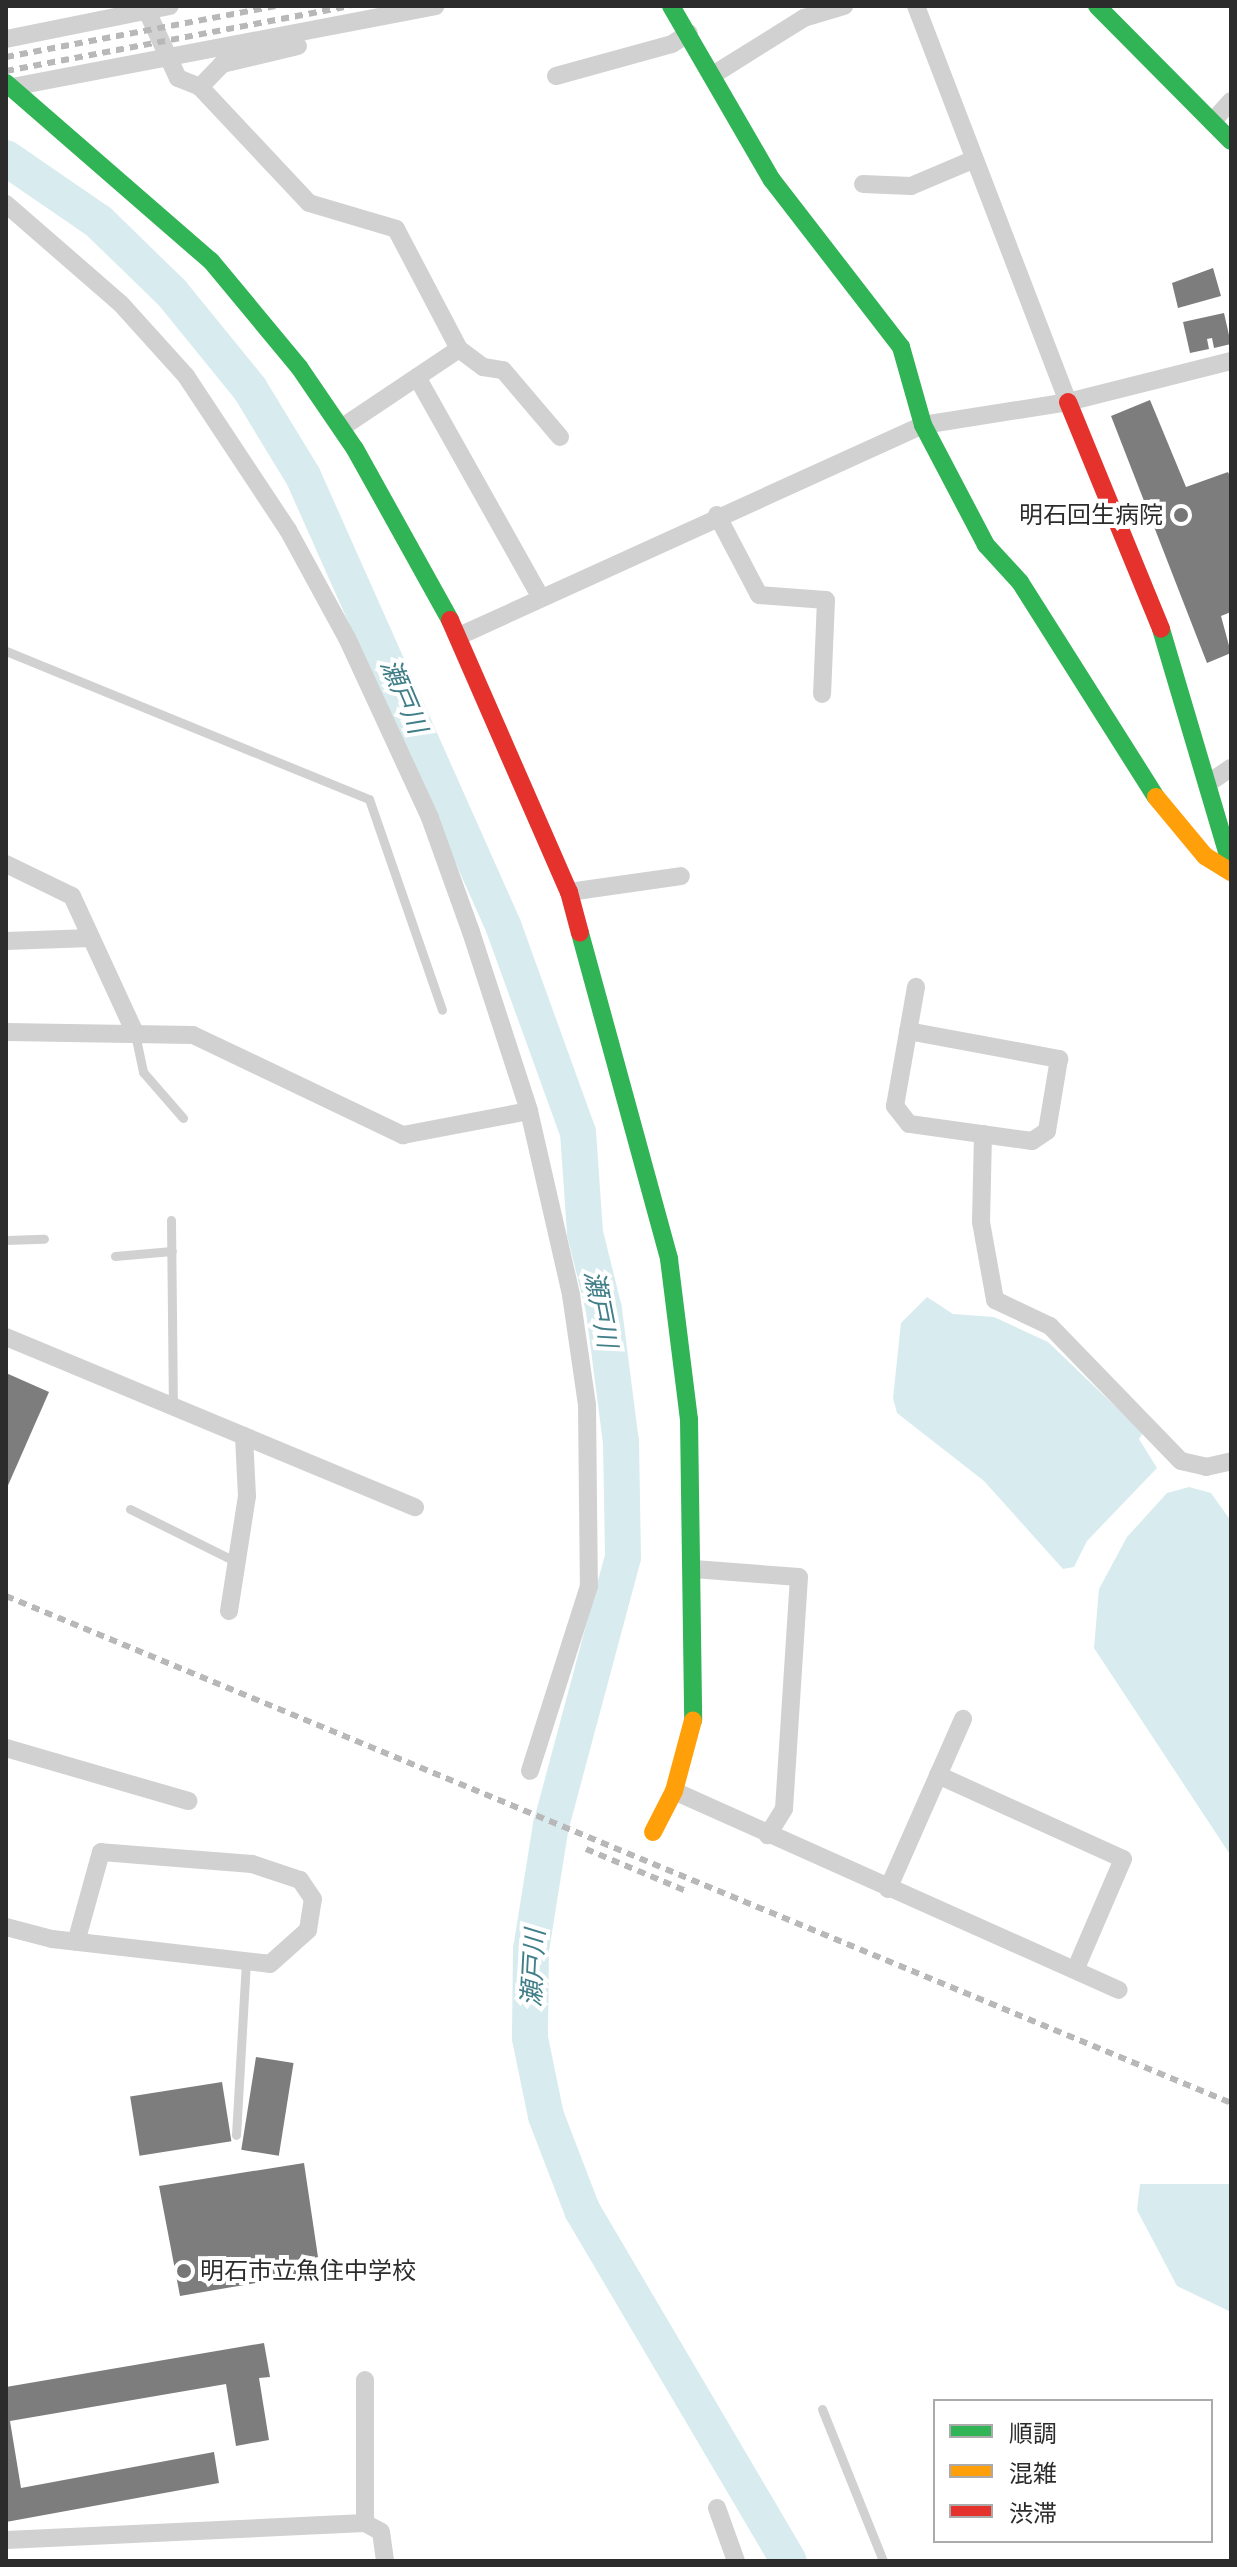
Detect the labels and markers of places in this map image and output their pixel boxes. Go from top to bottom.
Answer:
place label: 明石回生病院 [1019,501,1163,529]
marker: 明石回生病院 [1170,504,1192,526]
place label: 明石市立魚住中学校 [200,2257,416,2285]
marker: 明石市立魚住中学校 [175,2262,193,2280]

